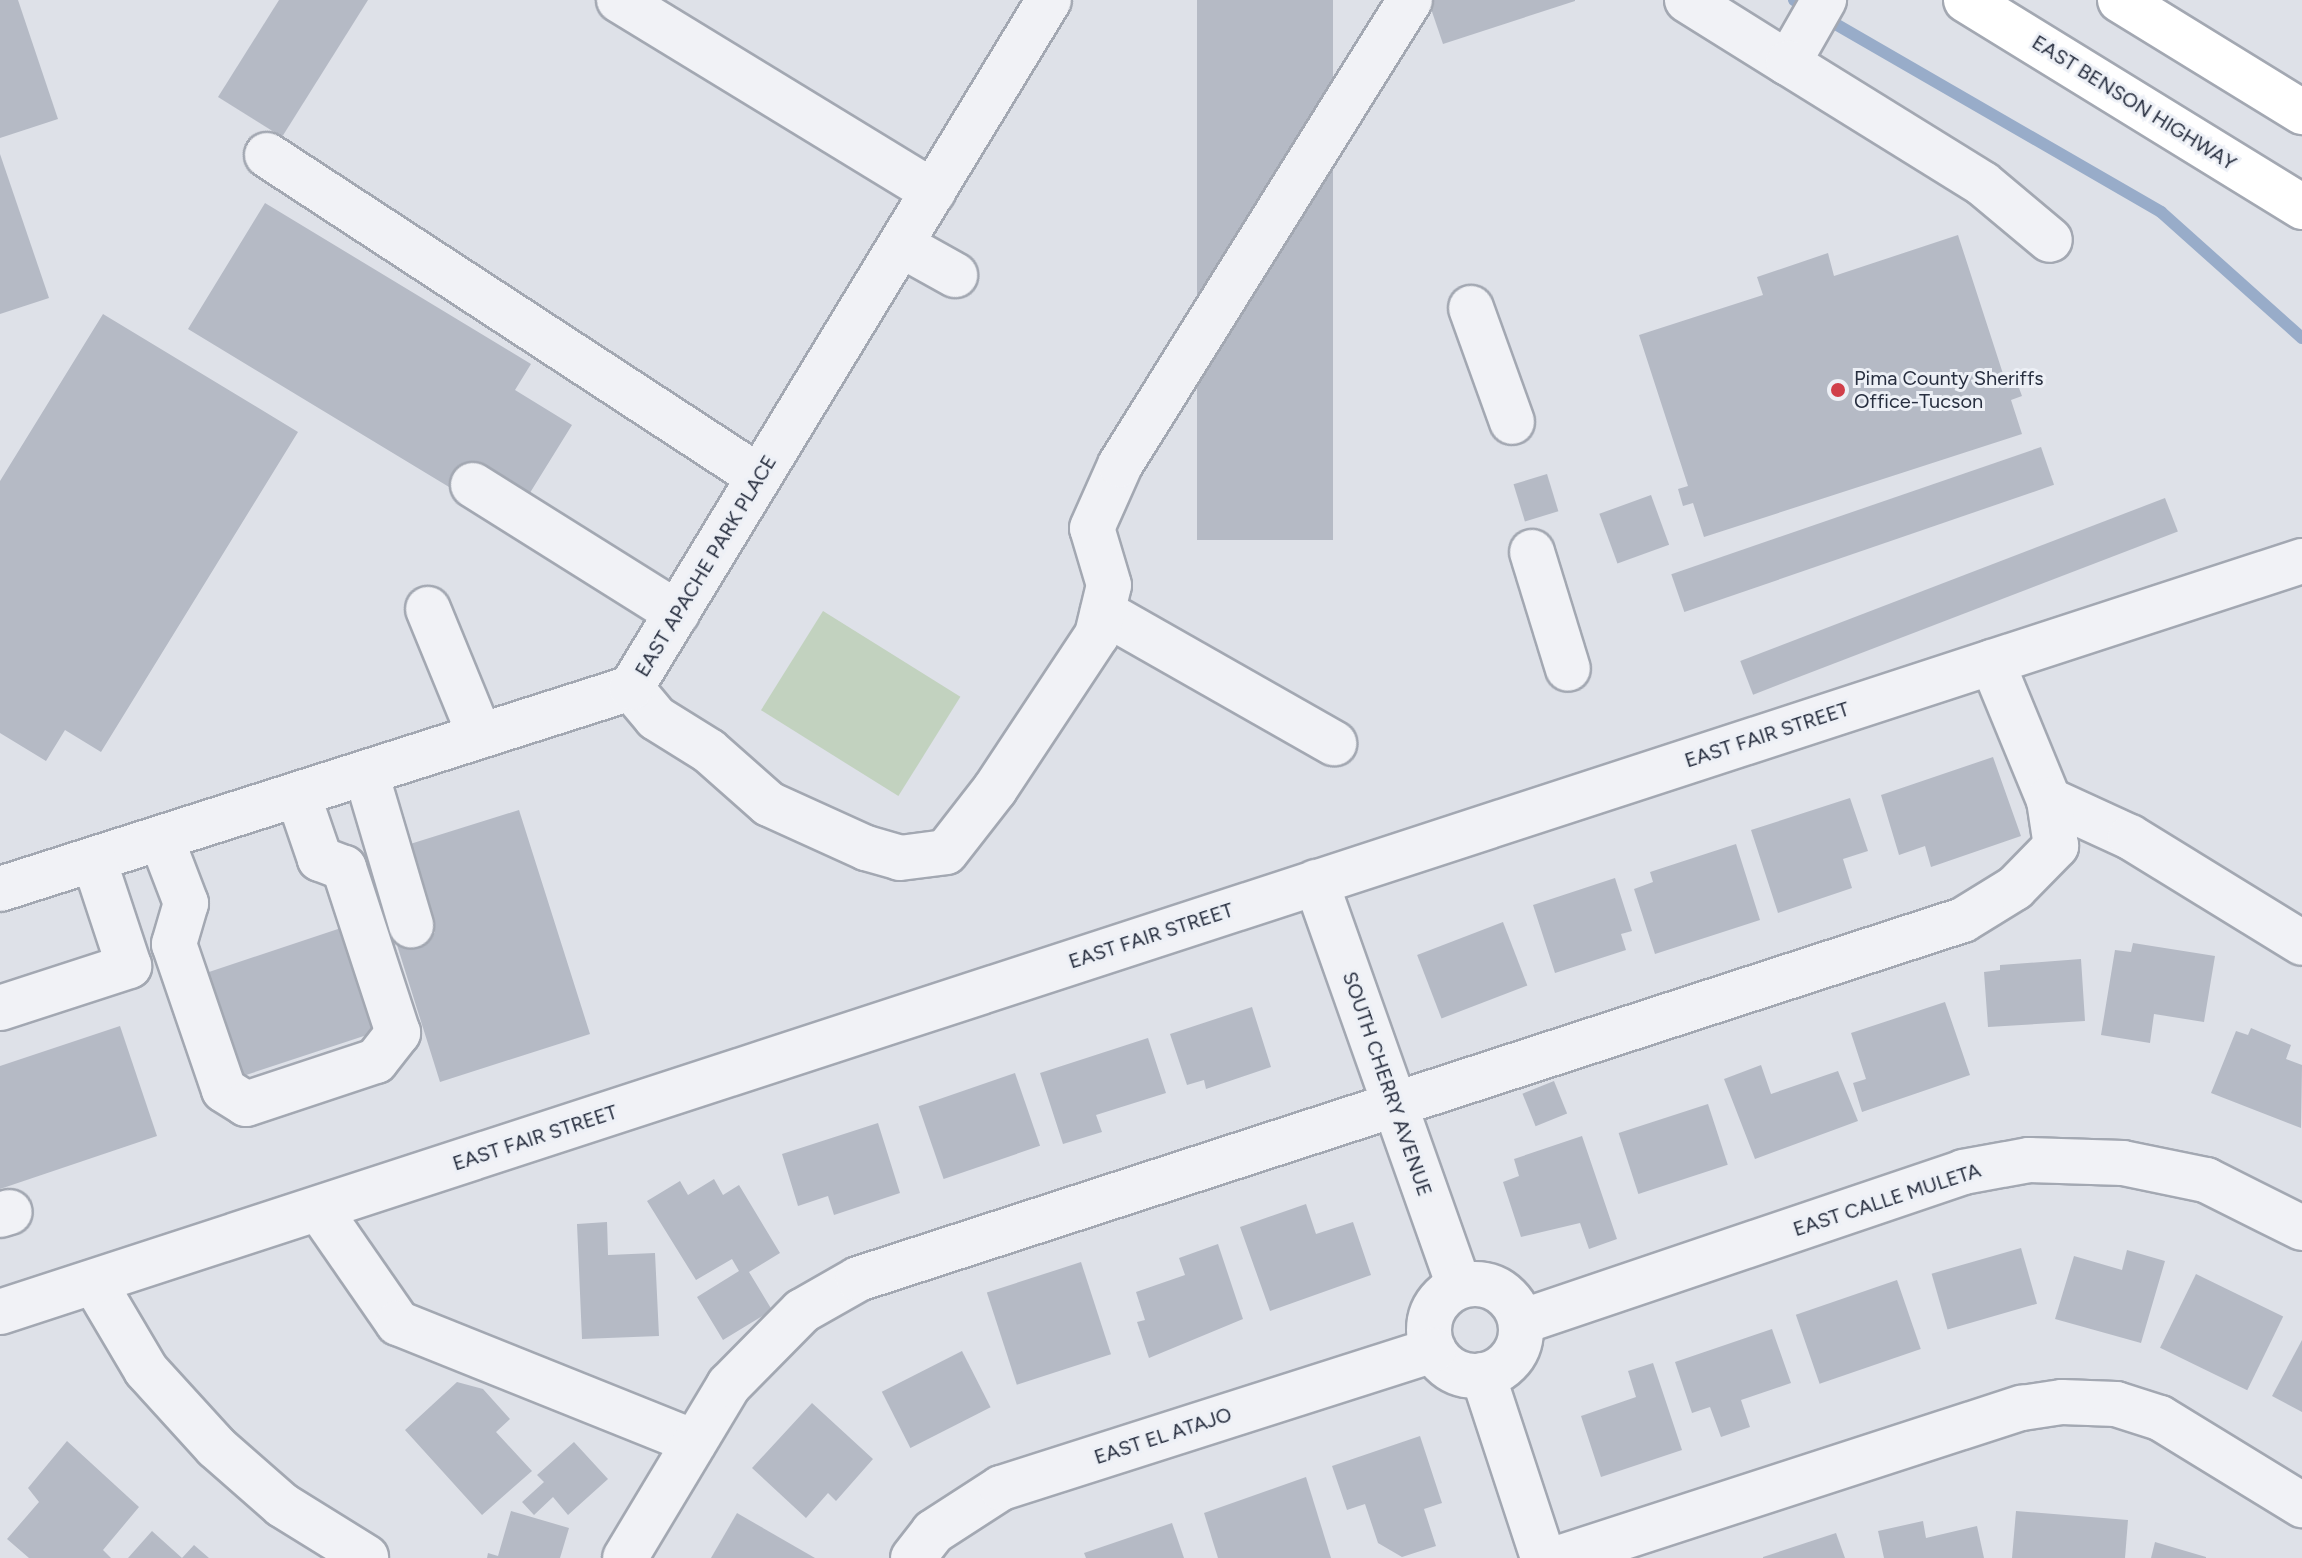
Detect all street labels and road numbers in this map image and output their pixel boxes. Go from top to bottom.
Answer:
street label: EAST BENSON HIGHWAY [2028,30,2240,176]
street label: EAST APACHE PARK PLACE [630,451,782,681]
street label: EAST FAIR STREET [1682,697,1852,773]
street label: EAST FAIR STREET [1066,898,1236,974]
street label: SOUTH CHERRY AVENUE [1337,969,1437,1199]
street label: EAST FAIR STREET [450,1100,620,1176]
street label: EAST CALLE MULETA [1790,1158,1984,1242]
street label: EAST EL ATAJO [1091,1402,1235,1470]

